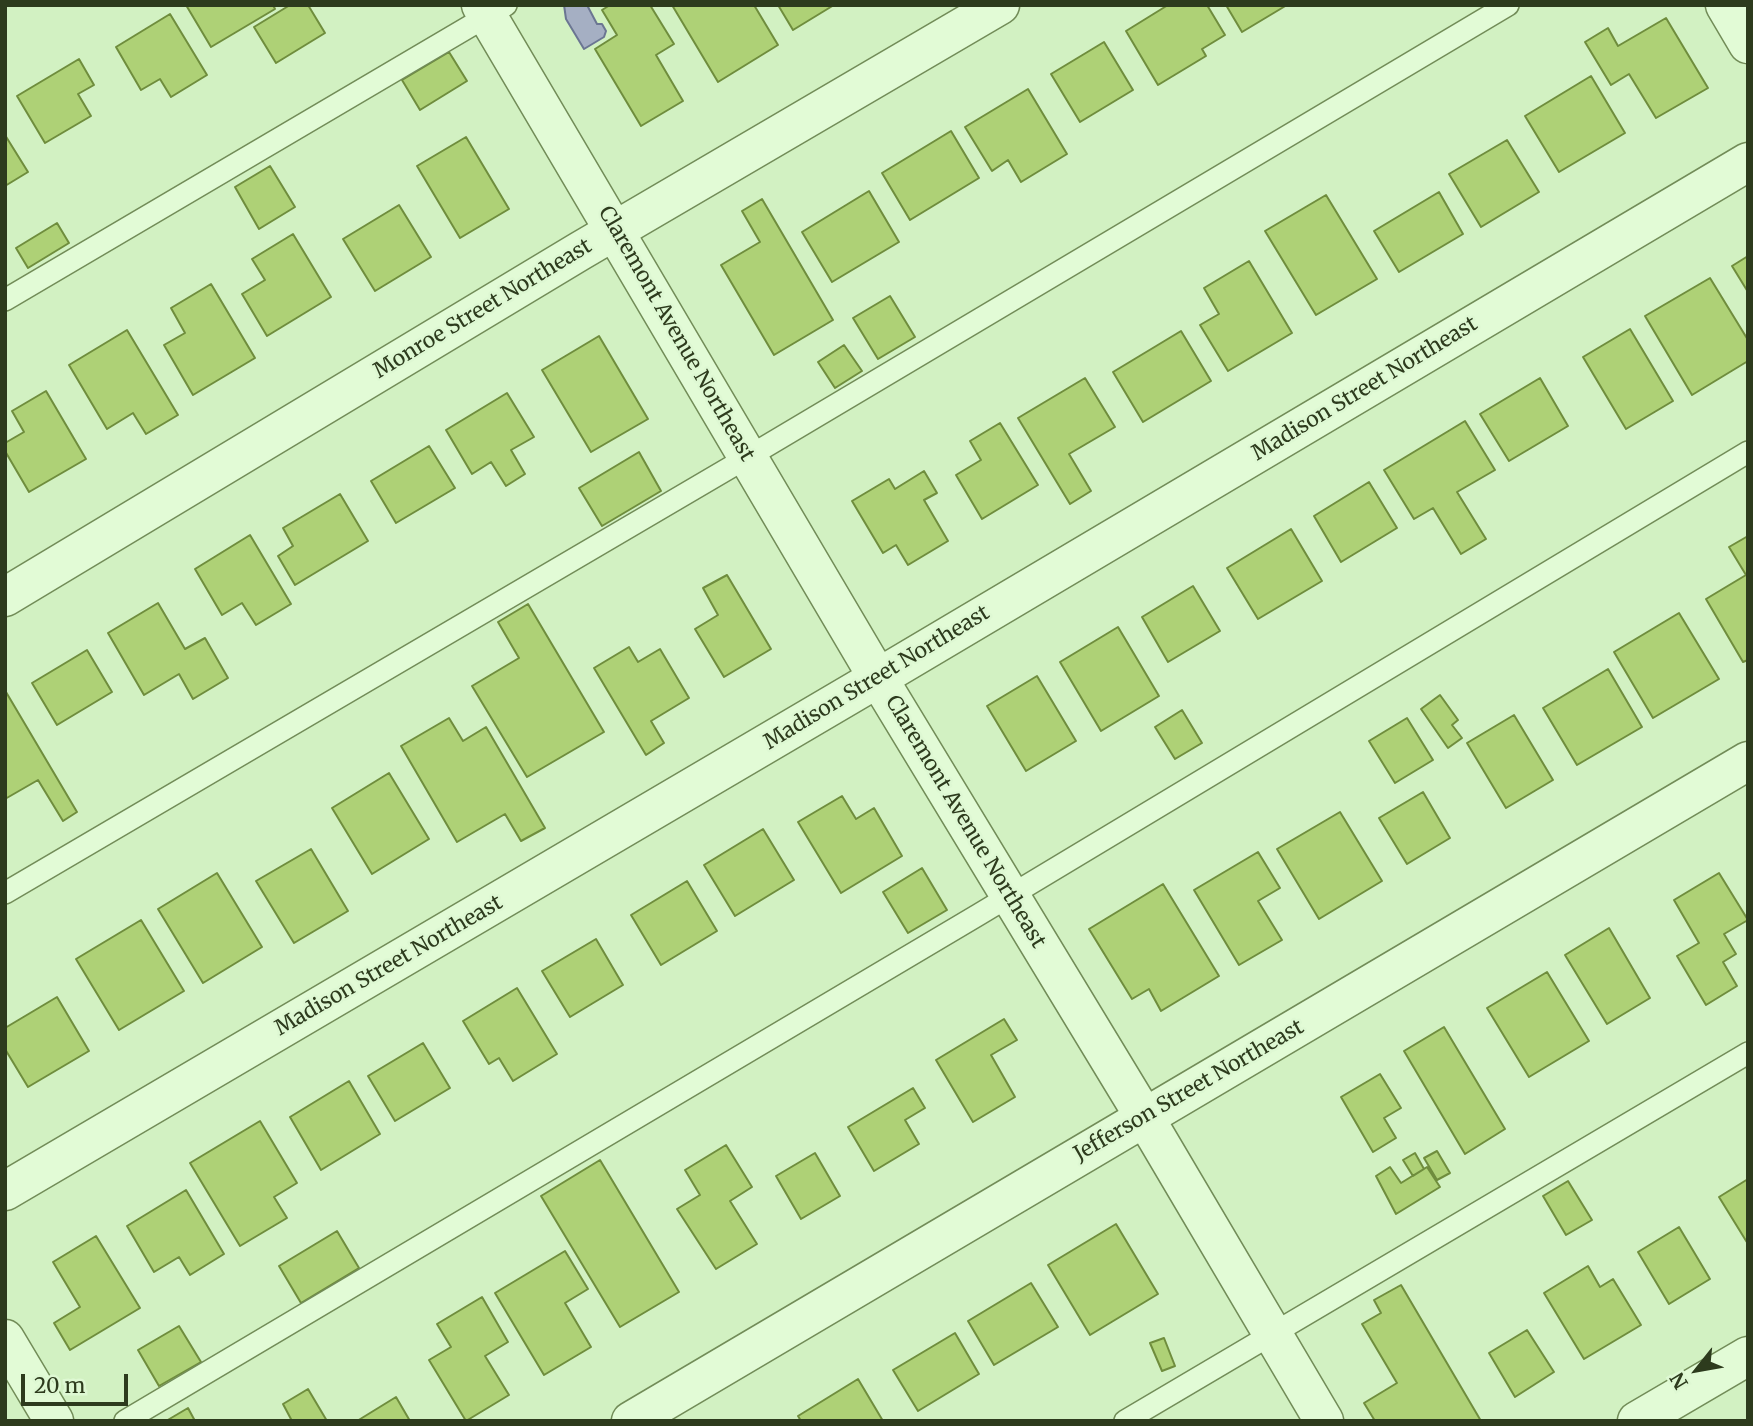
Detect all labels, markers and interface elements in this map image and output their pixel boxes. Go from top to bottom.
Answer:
street label: Claremont Avenue Northeast [593,202,759,466]
street label: Monroe Street Northeast [369,234,597,384]
street label: Madison Street Northeast [1248,312,1482,466]
street label: Madison Street Northeast [760,601,994,755]
street label: Claremont Avenue Northeast [879,691,1051,953]
street label: Madison Street Northeast [271,890,507,1042]
street label: Jefferson Street Northeast [1070,1015,1308,1167]
north arrow [1662,1335,1732,1405]
scale bar [24,1360,131,1404]
text: N [1665,1368,1693,1393]
text: 20 m [34,1372,85,1399]

